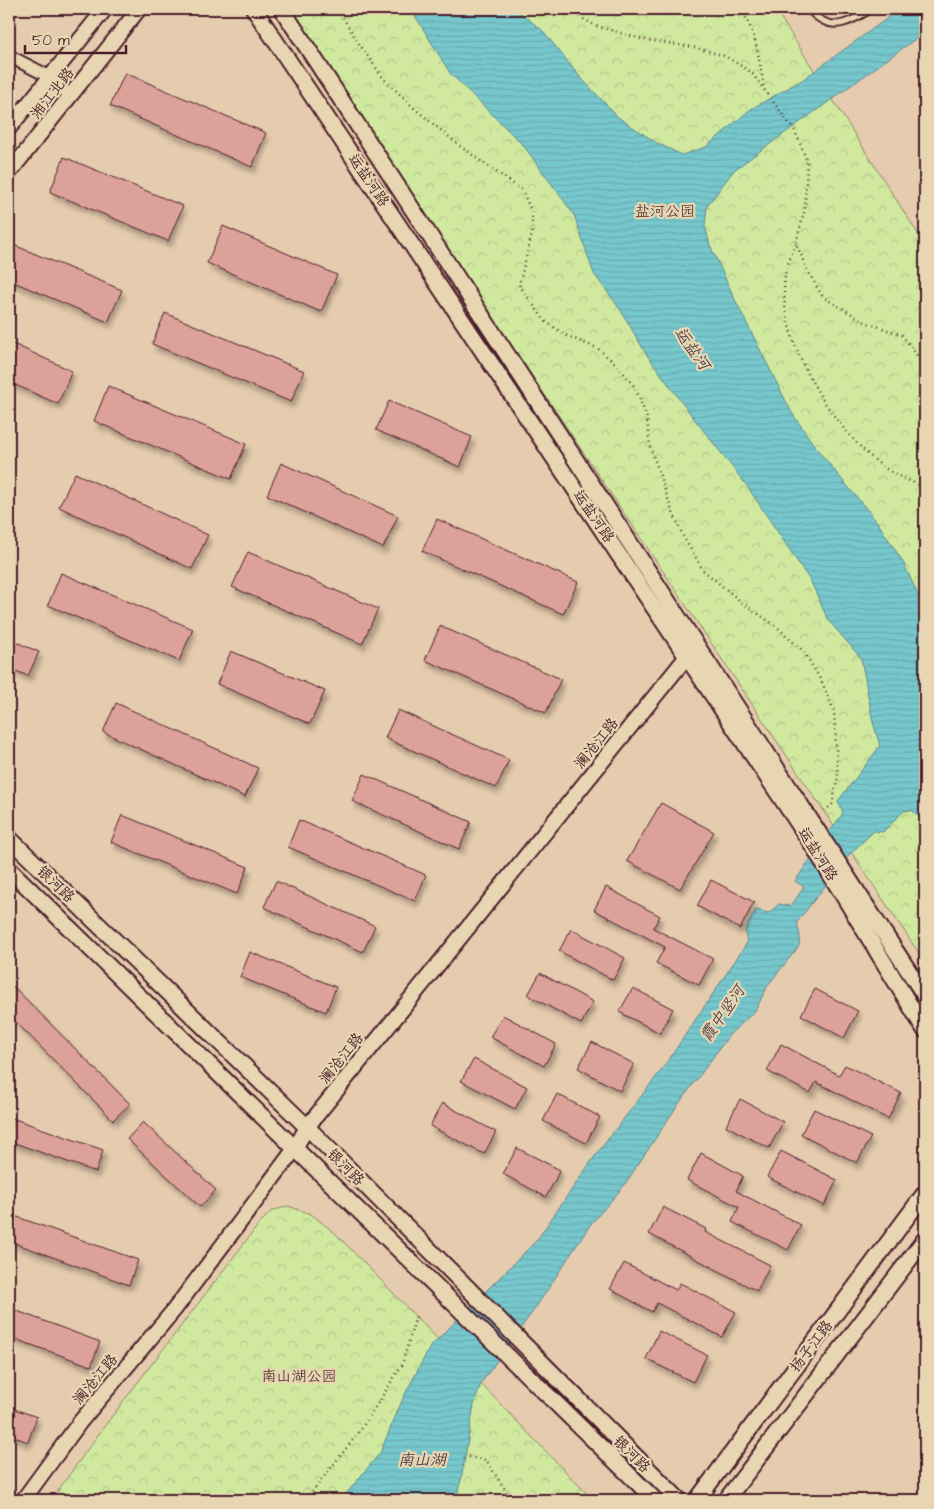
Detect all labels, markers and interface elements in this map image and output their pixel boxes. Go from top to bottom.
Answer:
scale bar [25,22,126,54]
text: 50 m [32,30,70,51]
street label: 湘江北路 [26,63,79,123]
street label: 运盐河路 [343,150,394,211]
park label: 盐河公园 [635,201,695,222]
water label: 运盐河 [669,323,717,377]
street label: 运盐河路 [568,486,619,547]
street label: 澜沧江路 [569,713,623,773]
street label: 运盐河路 [793,823,842,885]
street label: 银河路 [32,861,79,908]
water label: 霞中竖河 [695,979,752,1046]
street label: 澜沧江路 [314,1028,368,1088]
street label: 银河路 [322,1144,369,1191]
street label: 扬子江路 [785,1316,838,1377]
street label: 澜沧江路 [68,1350,123,1409]
park label: 南山湖公园 [261,1366,337,1387]
street label: 银河路 [608,1431,655,1478]
water label: 南山湖 [398,1449,448,1471]

